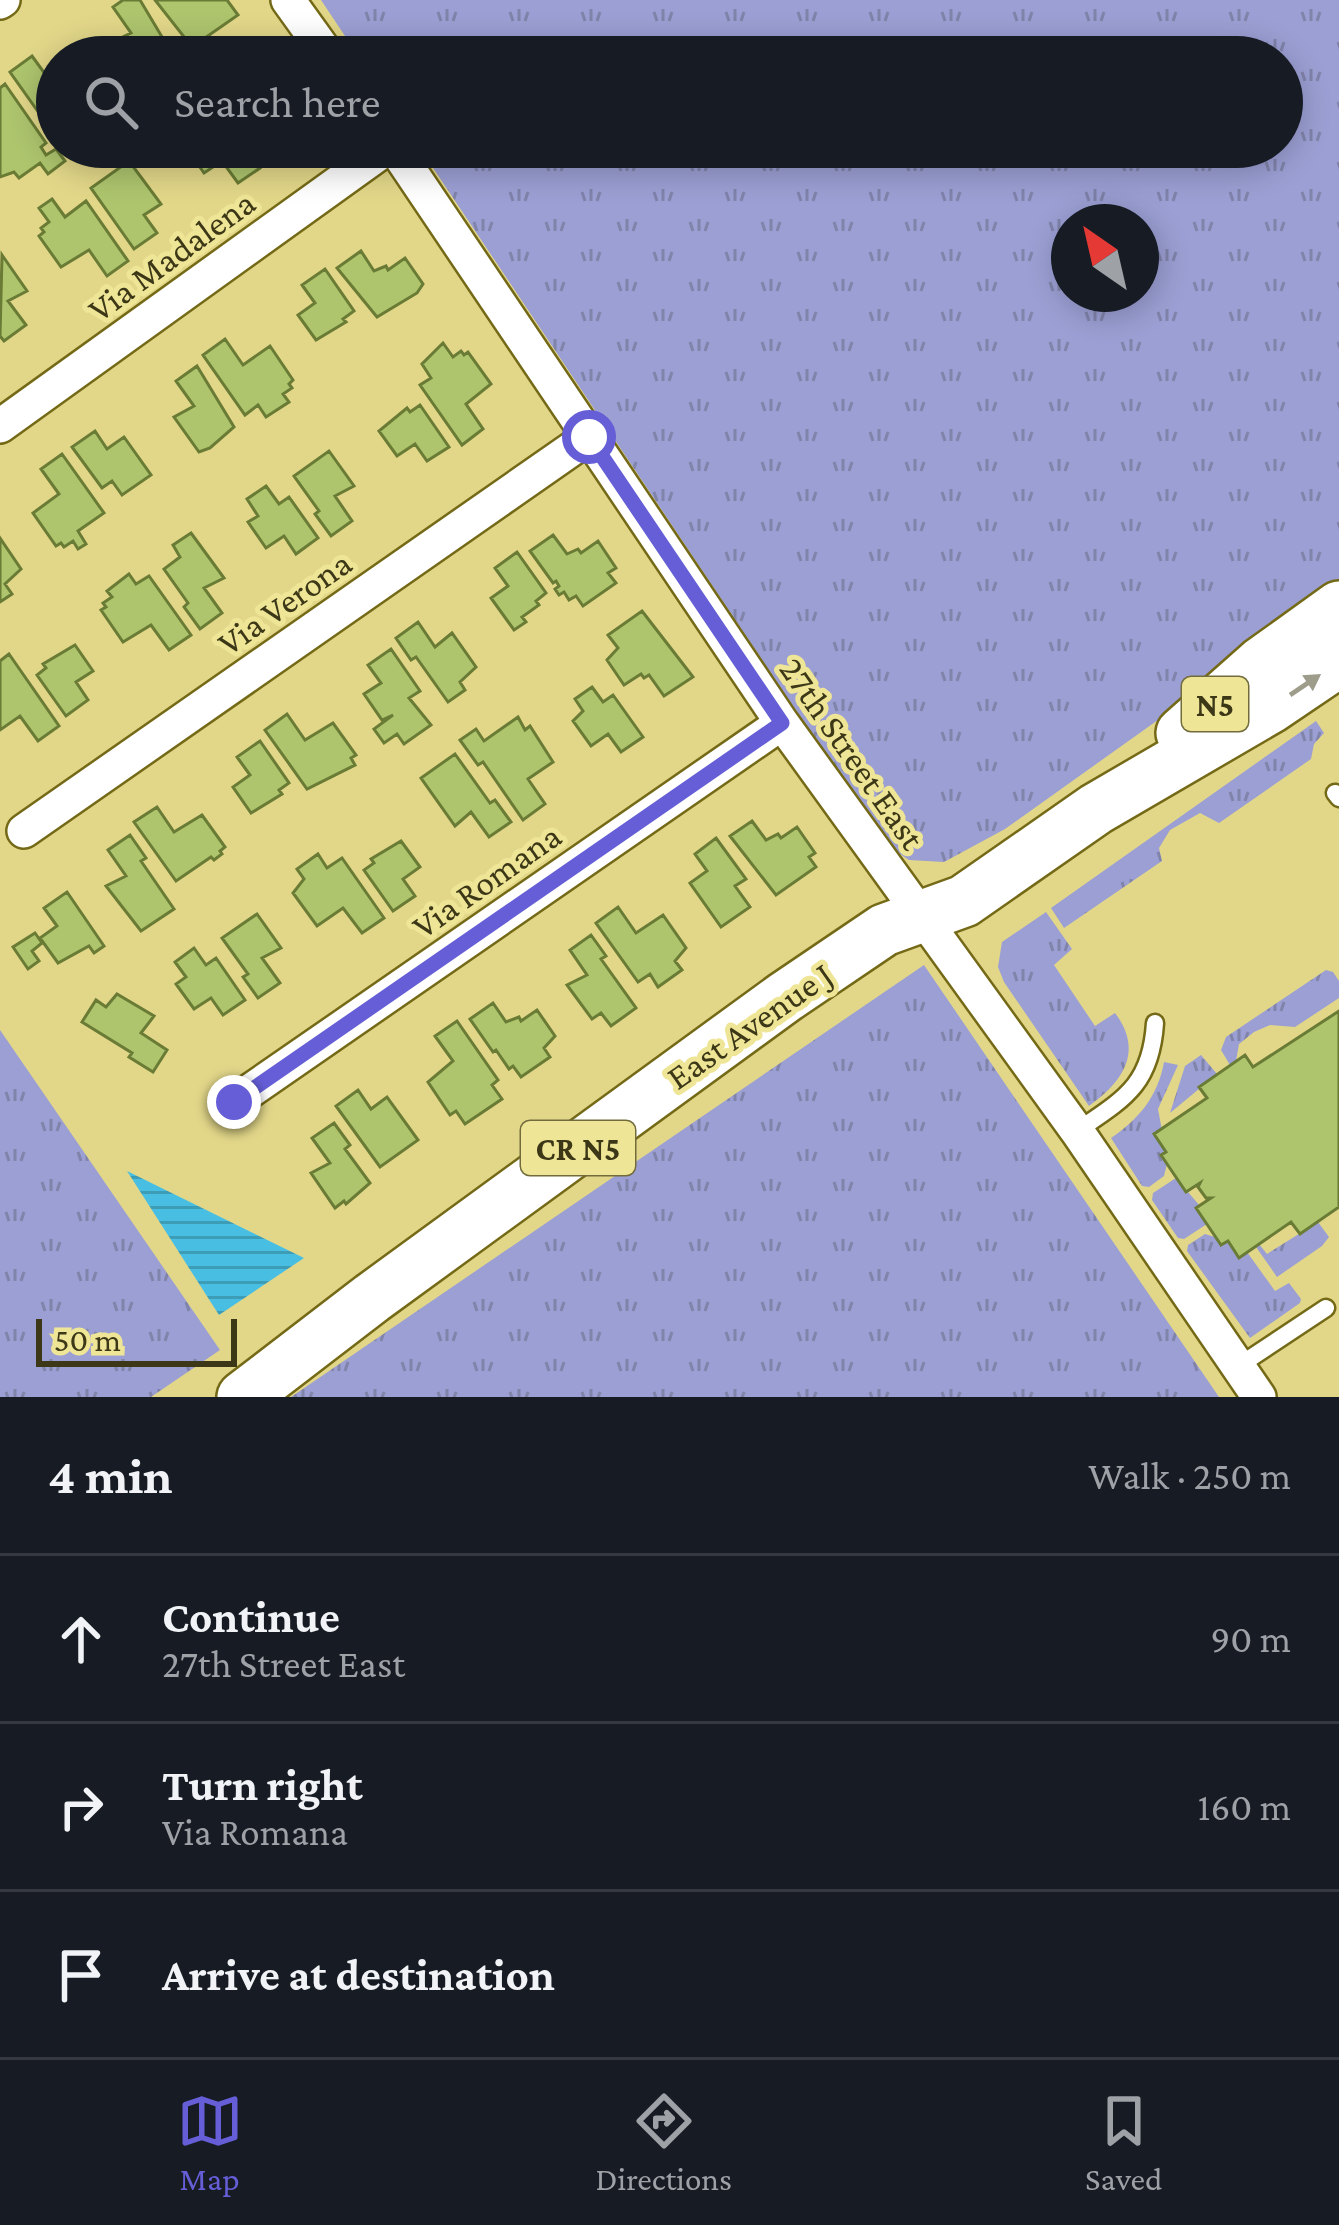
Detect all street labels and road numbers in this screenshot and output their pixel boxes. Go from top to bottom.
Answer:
street label: Via Madalena [80,182,263,330]
street label: Via Verona [210,542,359,663]
street label: 27th Street East [771,650,934,858]
road number: N5 [1182,677,1248,731]
street label: Via Romana [405,815,568,946]
street label: East Avenue J [659,954,840,1097]
road number: CR N5 [521,1121,635,1175]

